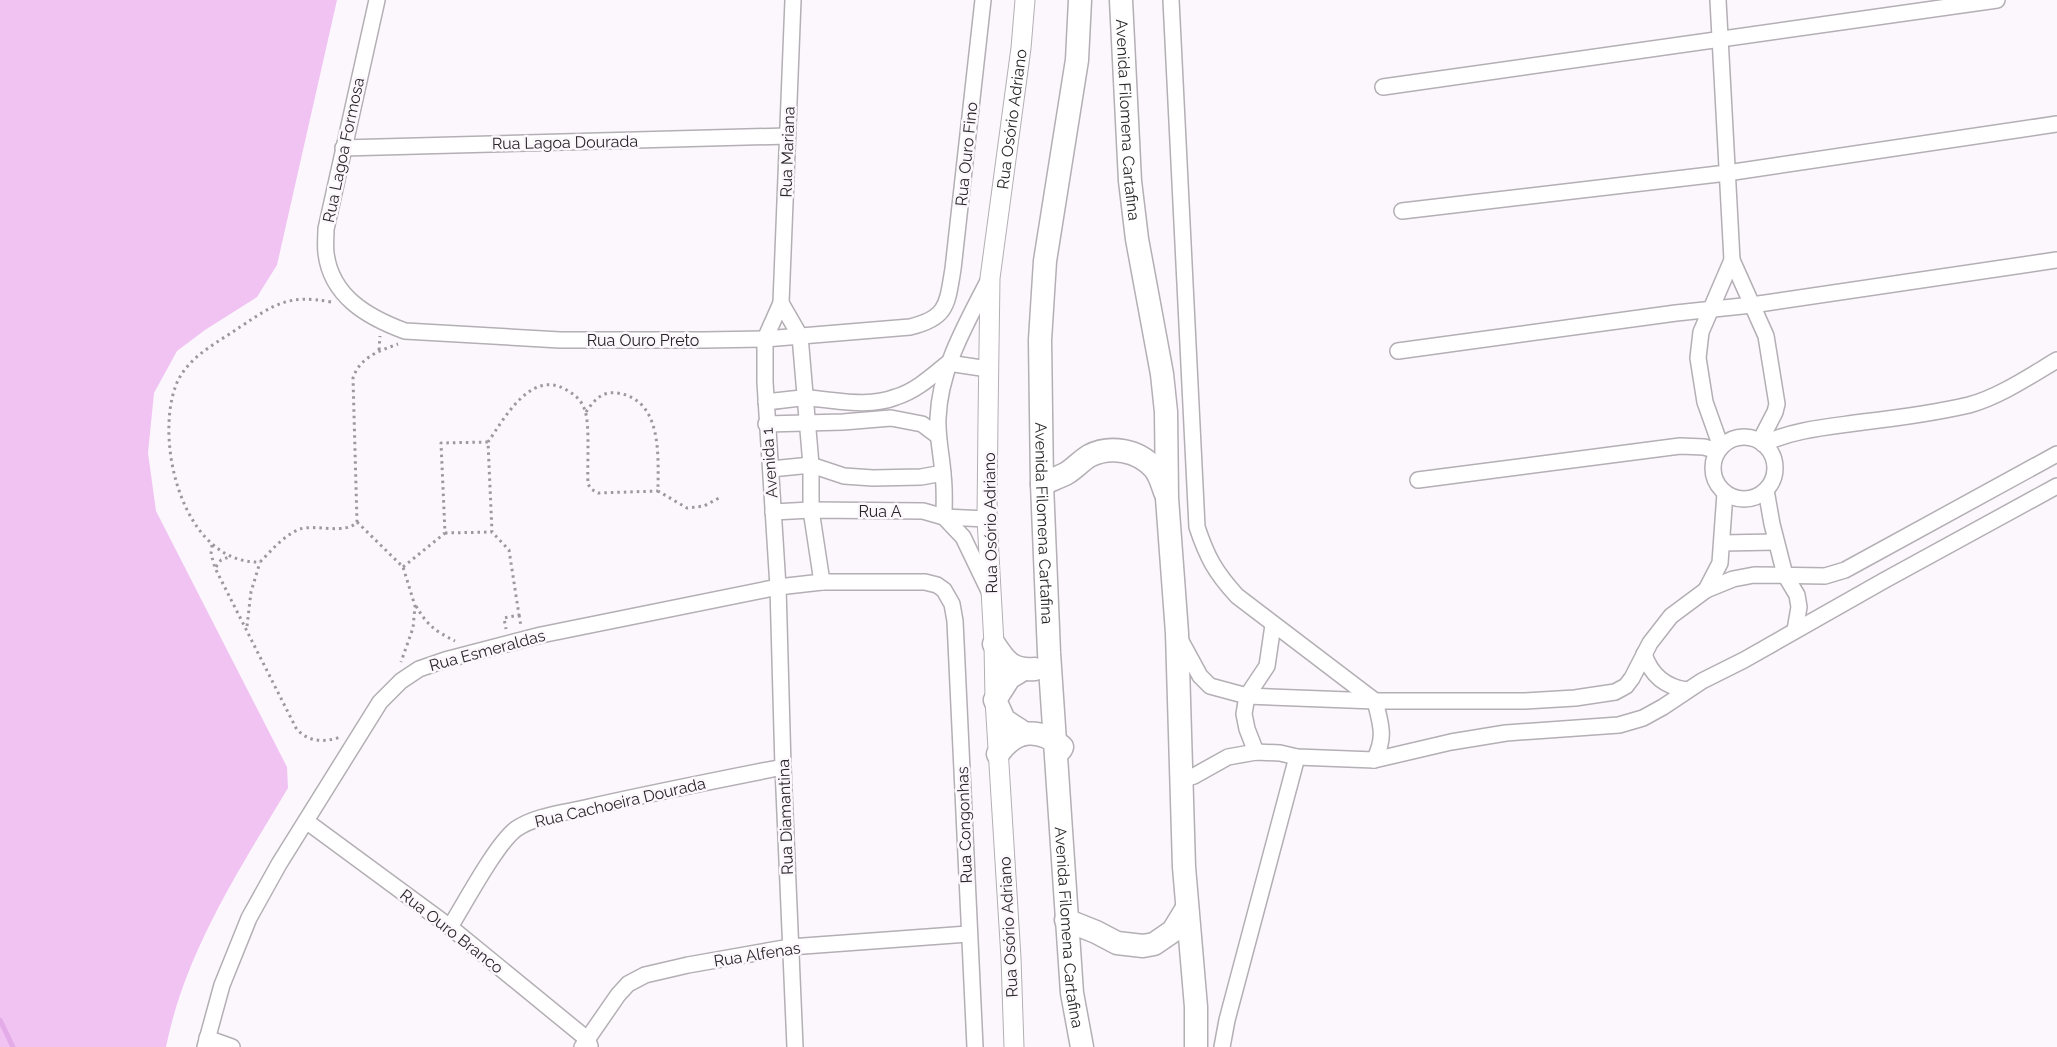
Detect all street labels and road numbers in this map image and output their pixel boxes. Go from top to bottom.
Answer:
street label: Avenida Filomena Cartafina [1112,18,1144,222]
street label: Rua Osório Adriano [993,48,1031,191]
street label: Rua Lagoa Formosa [319,76,368,224]
street label: Rua Ouro Fino [952,101,981,207]
street label: Rua Mariana [776,106,799,198]
street label: Rua Lagoa Dourada [492,132,638,153]
street label: Rua Ouro Preto [587,331,699,350]
street label: Avenida Filomena Cartafina [1031,422,1057,625]
street label: Avenida 1 [758,427,781,499]
street label: Rua Osório Adriano [980,452,1001,594]
street label: Rua A [859,502,902,521]
street label: Rua Esmeraldas [427,626,547,675]
street label: Rua Diamantina [774,759,797,875]
street label: Rua Congonhas [953,766,976,884]
street label: Rua Cachoeira Dourada [533,774,707,831]
street label: Avenida Filomena Cartafina [1051,826,1087,1030]
street label: Rua Osório Adriano [995,856,1022,998]
street label: Rua Ouro Branco [396,885,507,978]
street label: Rua Alfenas [712,938,802,971]

